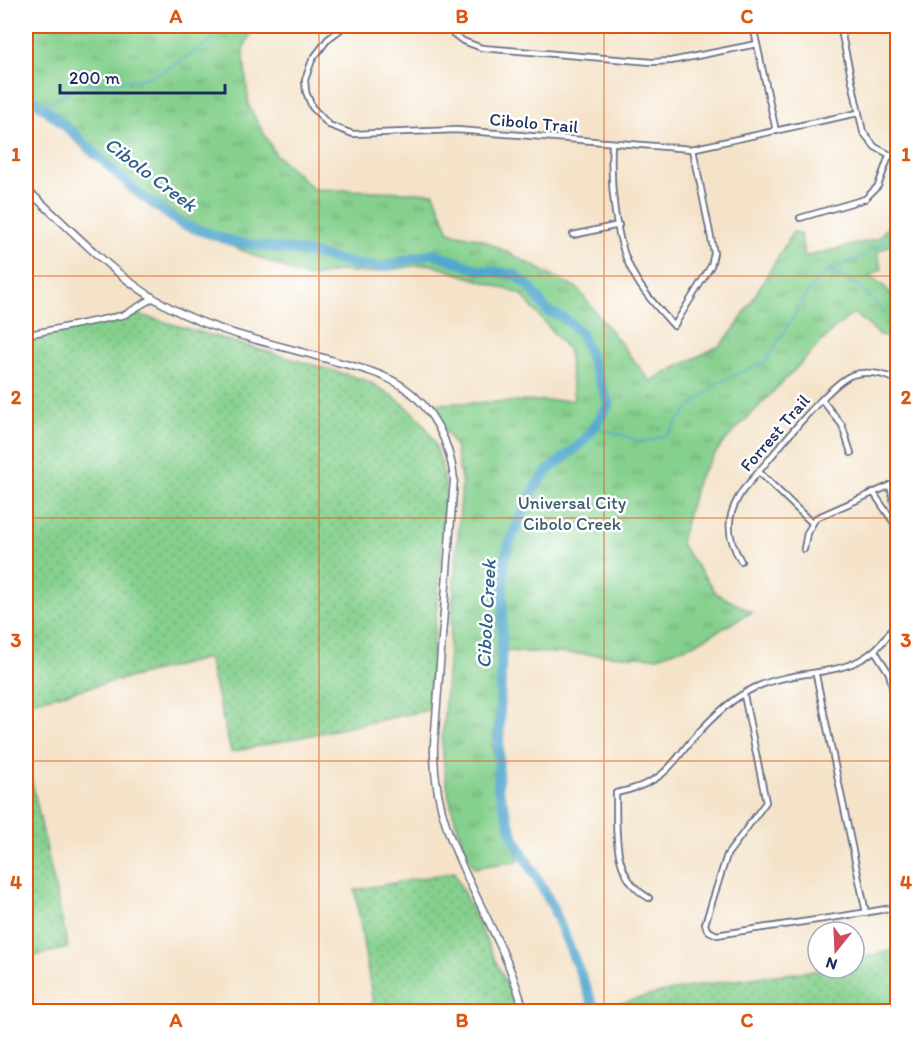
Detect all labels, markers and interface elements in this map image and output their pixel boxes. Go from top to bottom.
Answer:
text: A [169,4,183,28]
text: B [456,4,469,28]
text: C [741,4,754,28]
scale bar [60,57,225,95]
text: 200 m [69,67,120,89]
street label: Cibolo Trail [489,108,579,138]
water label: Cibolo Creek [100,132,203,217]
text: 1 [11,142,21,166]
text: 1 [901,142,911,166]
text: 2 [11,385,22,409]
text: 2 [901,385,912,409]
street label: Forrest Trail [735,390,815,476]
park label: Universal City Cibolo Creek [518,492,627,535]
water label: Cibolo Creek [471,557,501,669]
text: 3 [11,628,22,652]
text: 3 [901,628,912,652]
text: 4 [10,870,22,894]
text: 4 [900,870,912,894]
north arrow [806,920,866,980]
text: N [823,953,840,974]
text: A [169,1008,183,1032]
text: B [456,1008,469,1032]
text: C [741,1008,754,1032]

